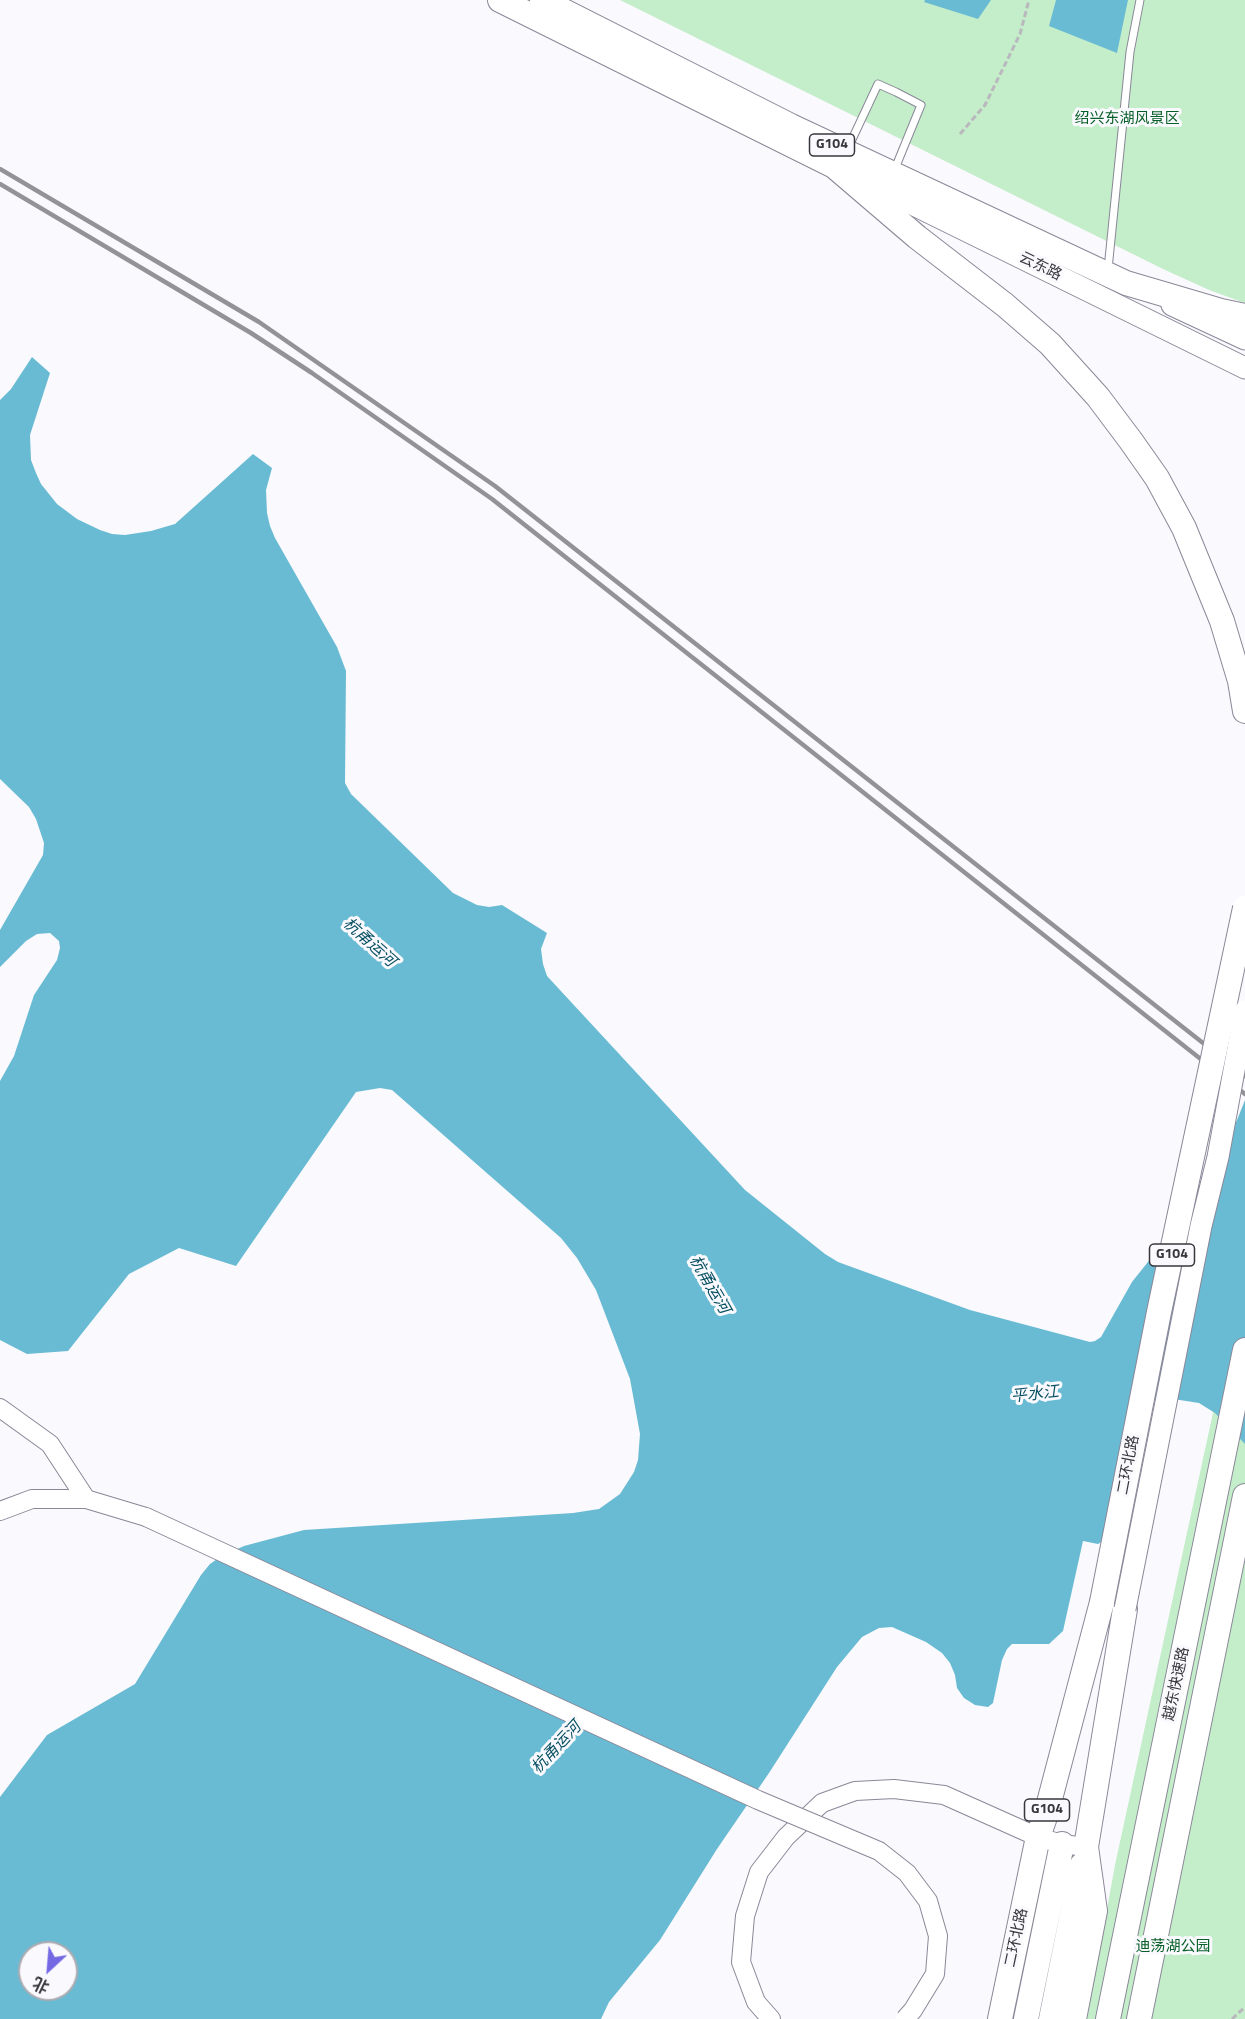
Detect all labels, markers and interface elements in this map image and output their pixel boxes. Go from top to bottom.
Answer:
park label: 绍兴东湖风景区 [1075,110,1179,128]
road number: G104 [810,134,854,156]
street label: 云东路 [1016,249,1064,285]
water label: 杭甬运河 [339,914,399,972]
road number: G104 [1150,1244,1194,1266]
water label: 杭甬运河 [685,1252,733,1318]
water label: 平水江 [1010,1383,1060,1407]
street label: 二环北路 [1114,1434,1144,1496]
street label: 越东快速路 [1160,1645,1194,1723]
water label: 杭甬运河 [528,1718,586,1778]
road number: G104 [1024,1799,1070,1821]
street label: 二环北路 [1002,1907,1032,1969]
park label: 迪荡湖公园 [1136,1938,1210,1956]
north arrow [18,1941,78,2001]
text: 北 [29,1971,53,2000]

